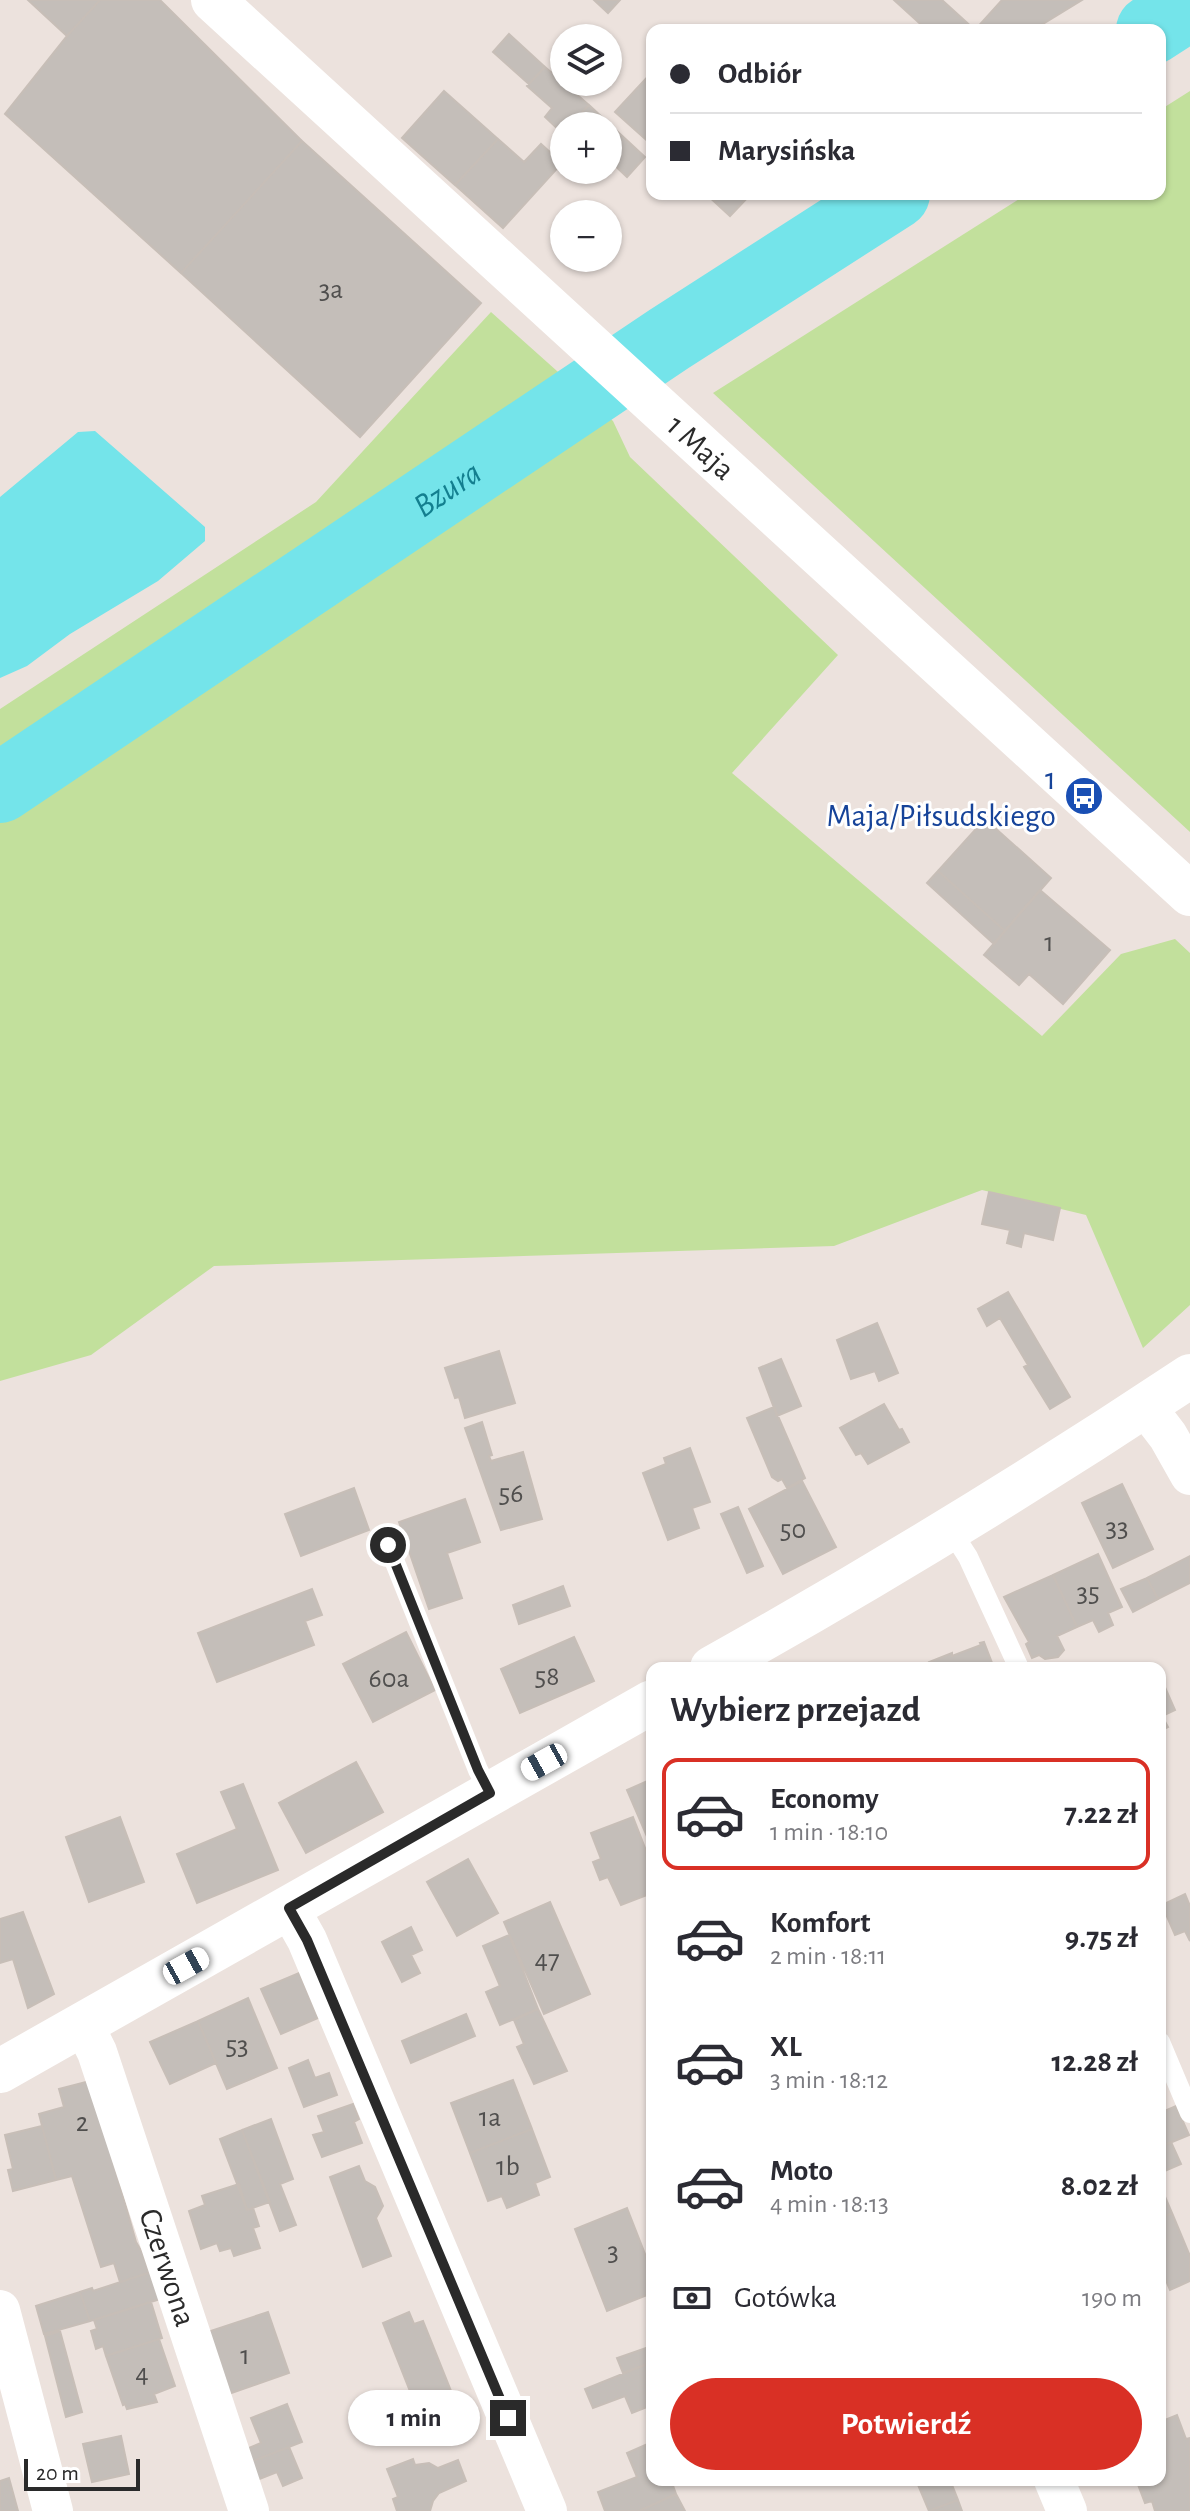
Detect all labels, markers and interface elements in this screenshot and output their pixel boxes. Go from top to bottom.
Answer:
map controls [550,24,622,272]
button: layers [550,24,622,96]
text: Odbiór [718,59,802,89]
button: + [550,112,622,184]
text: Marysińska [718,136,855,166]
button: − [550,200,622,272]
house number: 3a [319,276,343,304]
street label: 1 Maja [661,409,741,486]
water label: Bzura [408,455,488,524]
place label: 1 Maja/Piłsudskiego [827,763,1056,832]
bus stop icon: 1 Maja/Piłsudskiego [1063,775,1105,817]
house number: 1 [1044,929,1054,957]
house number: 56 [499,1480,523,1508]
house number: 33 [1105,1514,1129,1542]
house number: 50 [780,1516,806,1544]
route start [370,1527,406,1563]
house number: 35 [1076,1579,1100,1607]
house number: 58 [535,1663,559,1691]
house number: 60a [369,1665,409,1693]
text: Wybierz przejazd [670,1692,921,1728]
car [517,1740,571,1784]
icon: car [674,1778,746,1850]
text: Economy [770,1784,879,1814]
text: 7.22 zł [1064,1799,1138,1829]
text: 1 min · 18:10 [770,1819,888,1845]
icon: car [674,1902,746,1974]
text: Komfort [770,1908,870,1938]
text: 9.75 zł [1065,1923,1138,1953]
text: 2 min · 18:11 [770,1943,886,1969]
car [159,1944,213,1988]
house number: 47 [534,1946,560,1974]
icon: car [674,2026,746,2098]
house number: 53 [225,2032,249,2060]
text: XL [770,2032,802,2062]
text: 12.28 zł [1051,2047,1138,2077]
text: 3 min · 18:12 [770,2067,888,2093]
house number: 1a [479,2104,501,2132]
house number: 2 [76,2109,88,2137]
icon: car [674,2150,746,2222]
house number: 1b [496,2153,520,2181]
text: Moto [770,2156,833,2186]
text: 8.02 zł [1061,2171,1138,2201]
text: 4 min · 18:13 [770,2191,889,2217]
street label: Czerwona [133,2205,202,2331]
house number: 3 [607,2238,619,2266]
icon: cash [670,2276,714,2320]
text: Gotówka [734,2283,837,2313]
text: 190 m [1082,2285,1142,2311]
house number: 1 [240,2342,250,2370]
house number: 4 [135,2360,149,2388]
button: Potwierdź [670,2378,1142,2470]
callout: 1 min [348,2390,480,2446]
route end [490,2400,526,2436]
text: 1 min [387,2405,441,2431]
scale bar [24,2455,140,2491]
text: 20 m [36,2462,79,2484]

